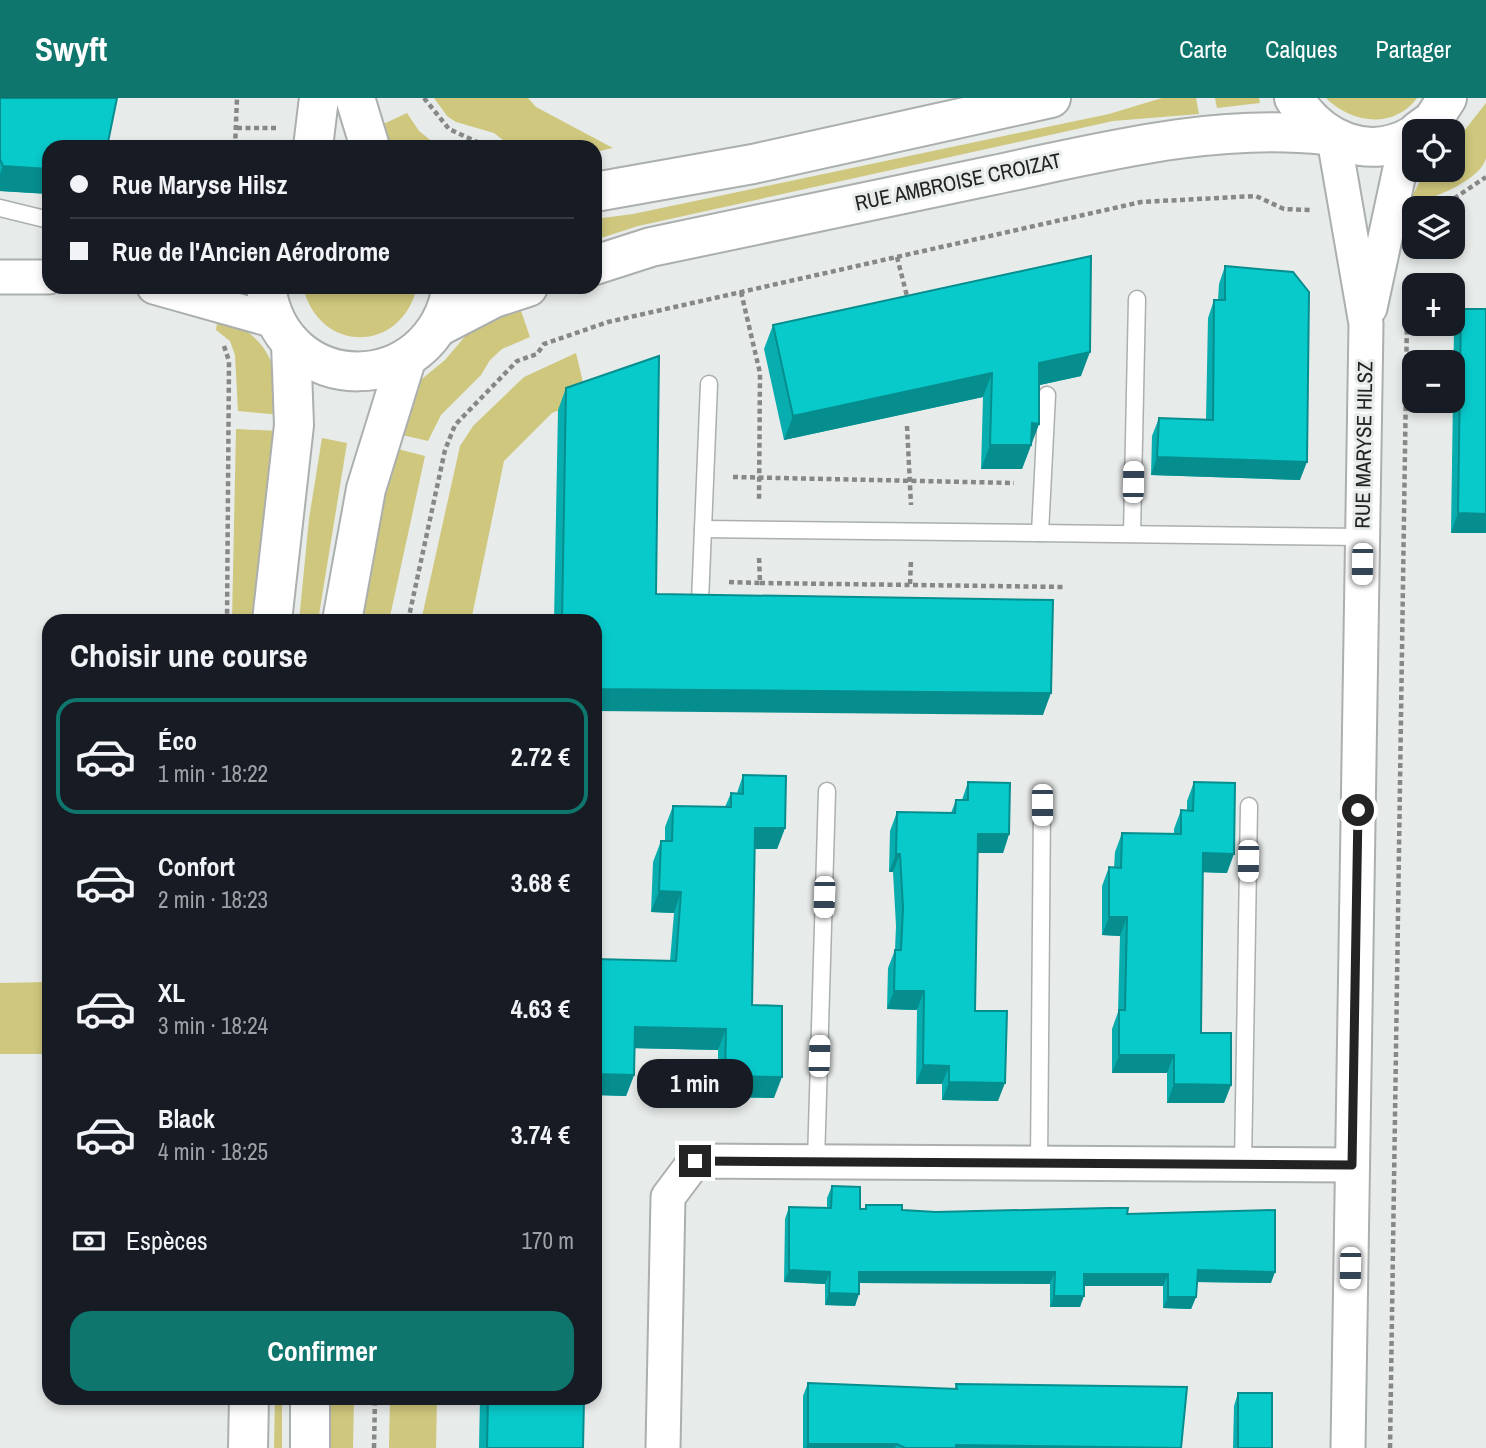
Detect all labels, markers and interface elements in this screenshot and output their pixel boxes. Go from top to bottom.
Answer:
text: Swyft [35,27,107,71]
text: Carte [1179,33,1227,65]
text: Calques [1265,33,1338,65]
text: Partager [1376,33,1451,65]
map controls [1402,119,1465,413]
button: locate [1402,119,1465,182]
street label: RUE AMBROISE CROIZAT [852,145,1064,218]
text: Rue Maryse Hilsz [112,167,287,202]
button: layers [1402,196,1465,259]
text: Rue de l'Ancien Aérodrome [112,234,390,269]
button: + [1402,273,1465,336]
button: − [1402,350,1465,413]
street label: RUE MARYSE HILSZ [1348,361,1379,529]
car [1123,461,1144,503]
car [1352,543,1373,585]
text: Choisir une course [70,634,308,677]
text: Éco [158,723,197,758]
icon: car [74,725,137,788]
text: 2.72 € [511,739,570,774]
text: 1 min · 18:22 [158,758,268,789]
car [1032,784,1053,826]
route start [1342,794,1374,826]
car [1238,840,1259,882]
text: Confort [158,849,235,884]
icon: car [74,851,137,914]
text: 3.68 € [511,865,570,900]
car [813,876,836,918]
text: 2 min · 18:23 [158,884,268,915]
text: XL [158,975,185,1010]
icon: car [74,977,137,1040]
text: 4.63 € [511,991,570,1026]
text: 3 min · 18:24 [158,1010,268,1041]
car [808,1035,831,1077]
callout: 1 min [637,1060,753,1108]
text: 1 min [670,1068,720,1099]
text: Black [158,1101,215,1136]
icon: car [74,1103,137,1166]
text: 3.74 € [511,1117,570,1152]
text: 4 min · 18:25 [158,1136,268,1167]
route end [679,1145,711,1177]
icon: cash [70,1222,108,1260]
text: Espèces [126,1223,208,1258]
text: 170 m [522,1225,574,1256]
car [1340,1247,1361,1289]
button: Confirmer [70,1311,574,1391]

